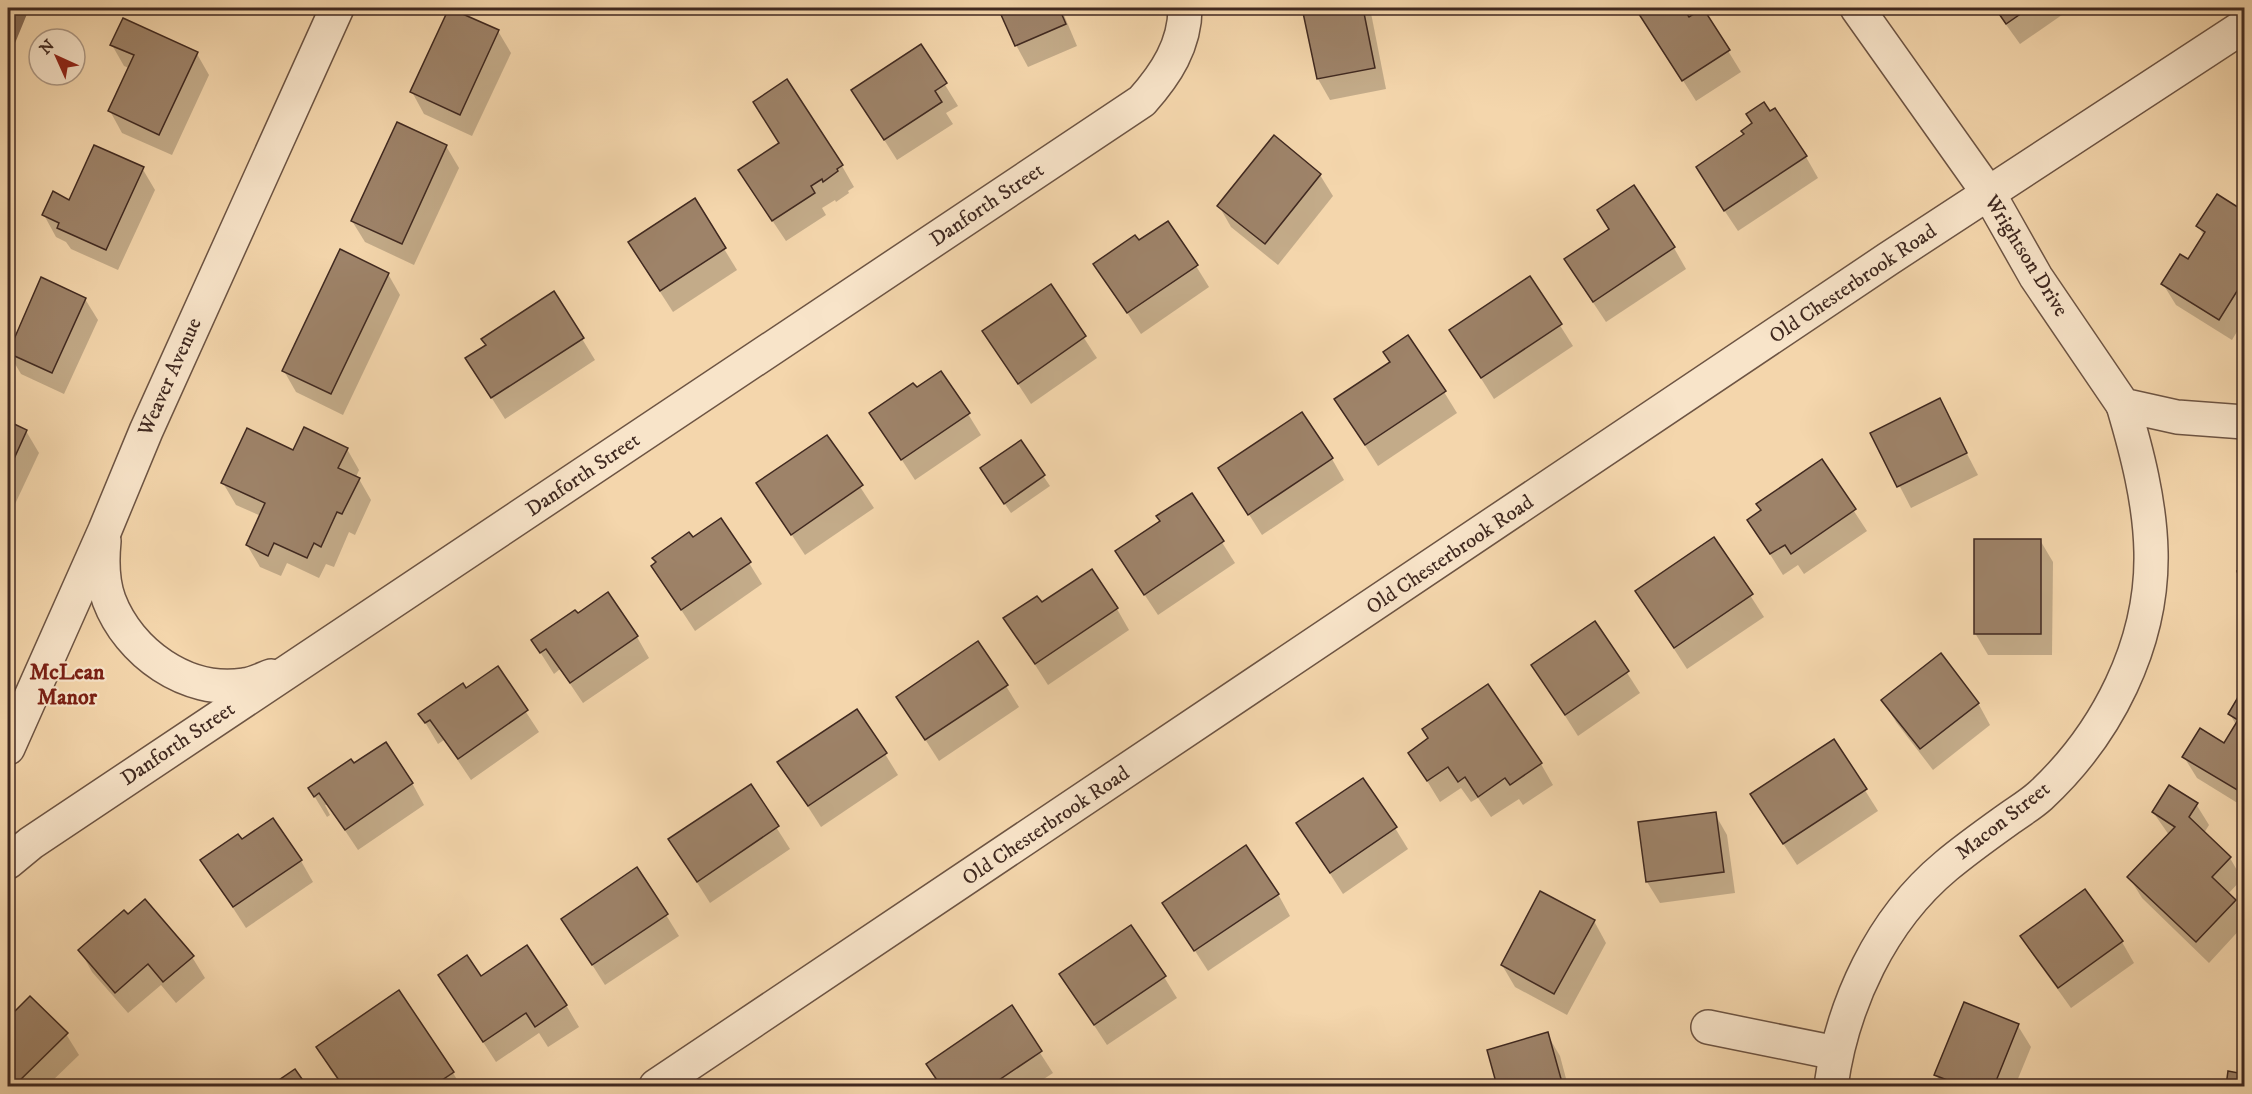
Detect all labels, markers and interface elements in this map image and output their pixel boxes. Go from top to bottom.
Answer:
north arrow [27,27,87,87]
text: N [35,35,59,59]
street label: Danforth Street [925,157,1049,253]
street label: Wrightson Drive [1978,189,2074,322]
street label: Old Chesterbrook Road [1764,218,1942,350]
street label: Weaver Avenue [132,314,208,441]
street label: Danforth Street [521,427,645,523]
street label: Old Chesterbrook Road [1361,489,1539,621]
district label: McLean Manor [30,659,105,711]
street label: Danforth Street [116,696,240,792]
street label: Old Chesterbrook Road [957,760,1135,892]
street label: Macon Street [1951,776,2056,866]

